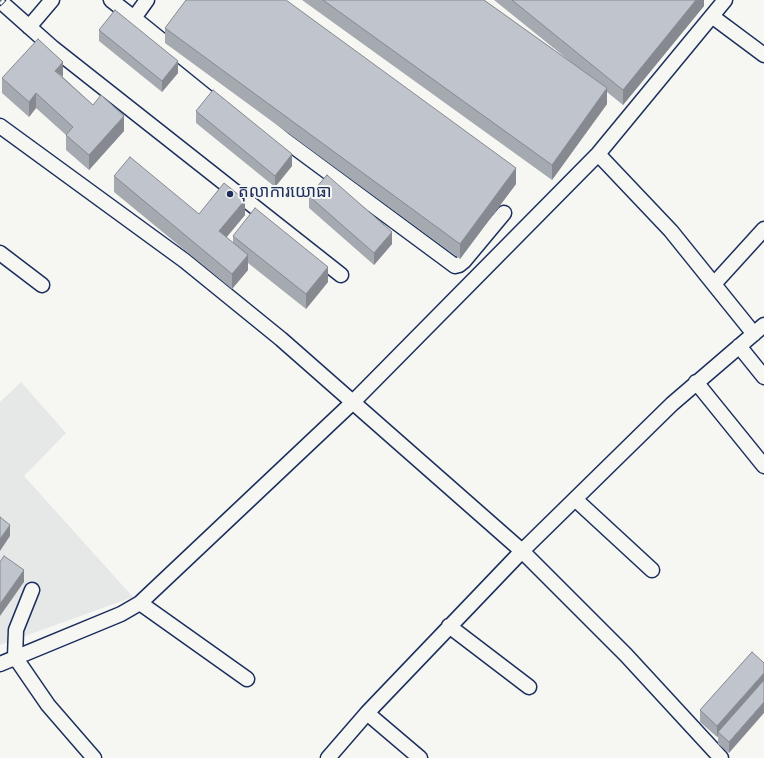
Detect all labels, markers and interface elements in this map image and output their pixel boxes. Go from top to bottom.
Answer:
place label: តុលាការយោធា [238,184,332,204]
marker: តុលាការយោធា [225,189,235,199]

